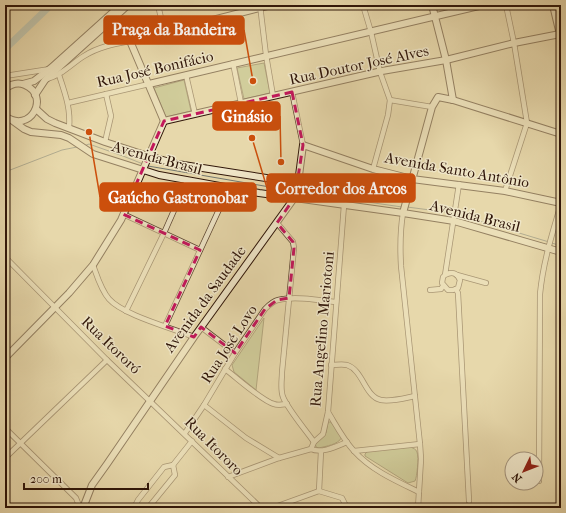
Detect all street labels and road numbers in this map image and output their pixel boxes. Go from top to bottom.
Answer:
street label: Rua Doutor José Alves [288,41,431,89]
street label: Rua José Bonifácio [95,47,215,91]
street label: Avenida Brasil [109,137,204,179]
street label: Avenida Santo Antônio [382,148,531,192]
street label: Avenida Brasil [427,196,522,236]
street label: Avenida da Saudade [160,242,250,357]
street label: Rua Angelino Mariotoni [306,250,338,407]
street label: Rua José Lovo [197,301,261,386]
street label: Rua Itororó [78,312,145,378]
street label: Rua Itororo [181,413,247,479]

